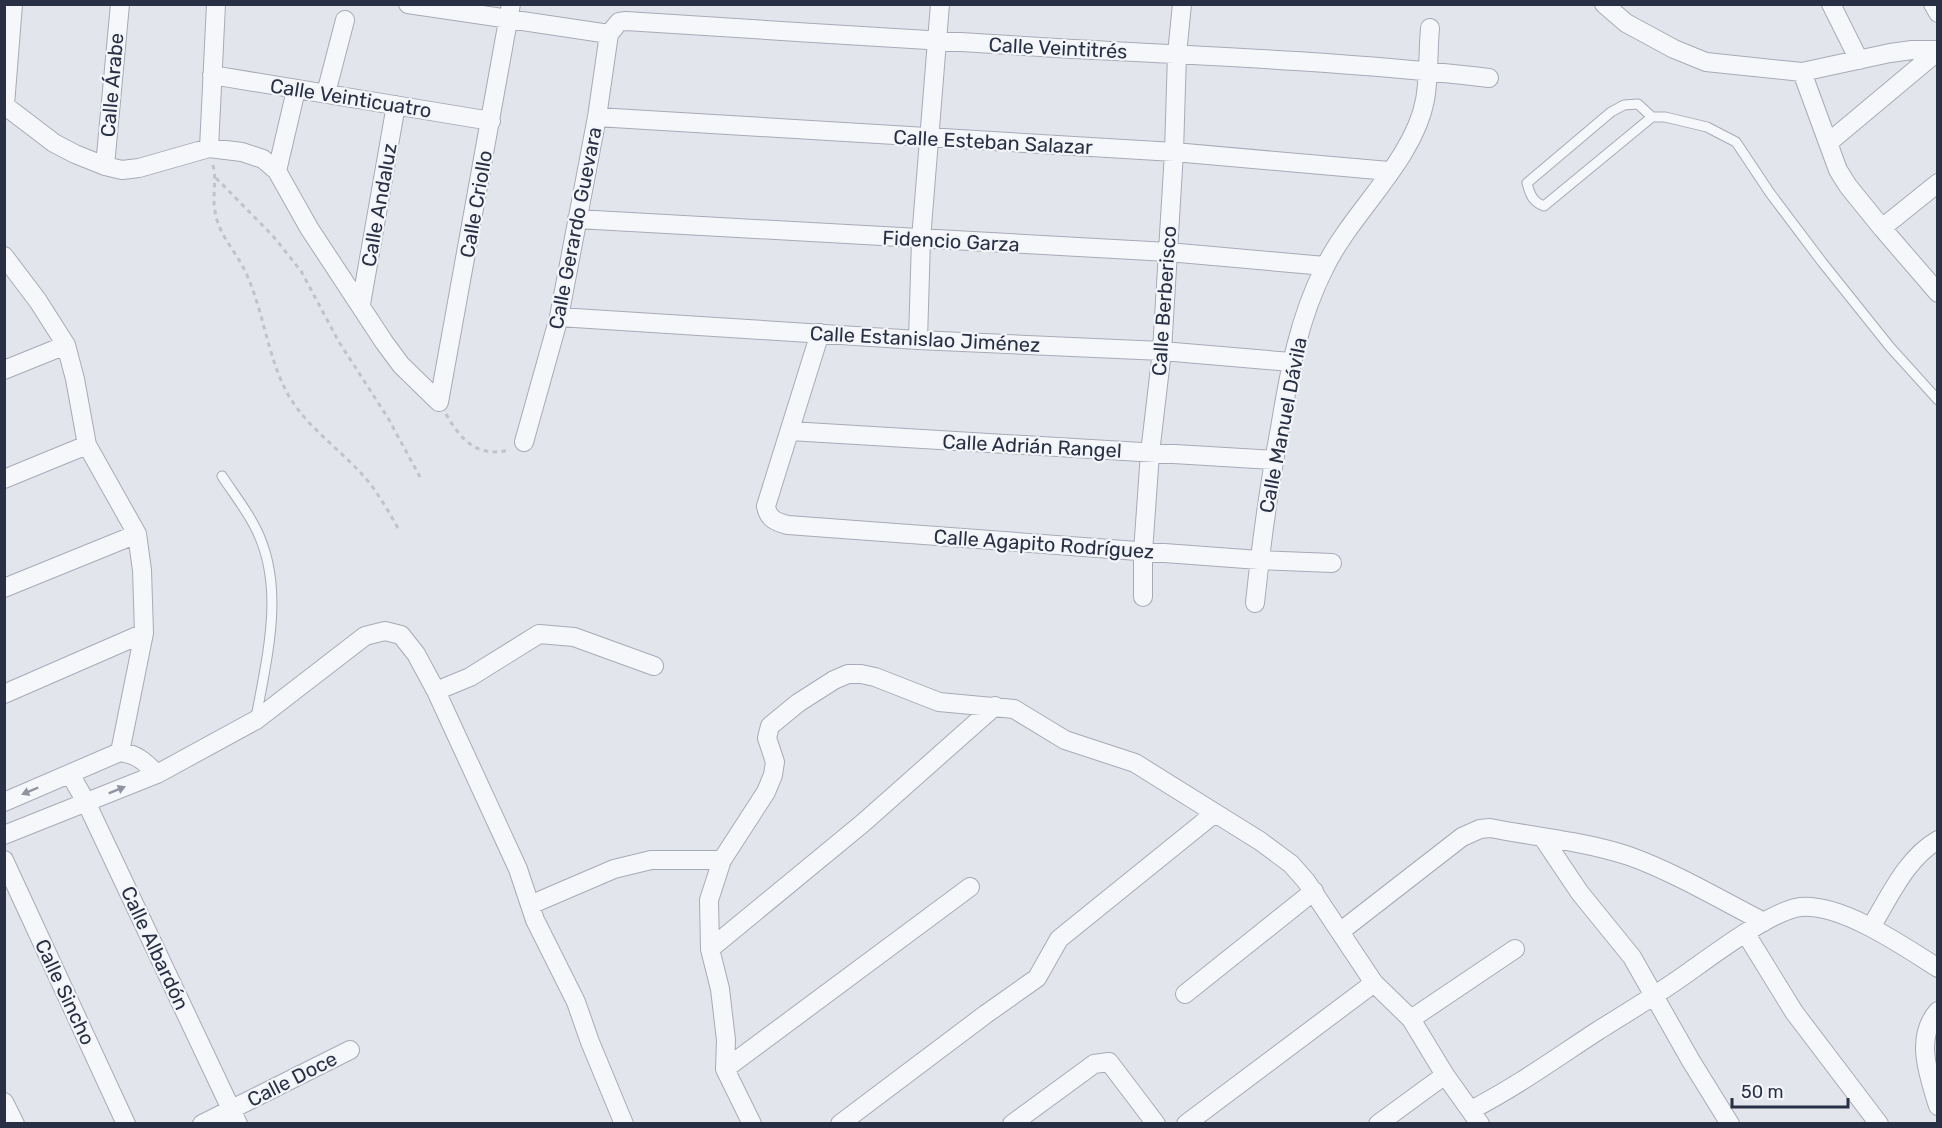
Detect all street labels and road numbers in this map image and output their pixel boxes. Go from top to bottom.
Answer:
street label: Calle Árabe [95,32,129,138]
street label: Calle Veintitrés [988,32,1128,64]
street label: Calle Veinticuatro [269,73,433,123]
street label: Calle Gerardo Guevara [544,125,606,331]
street label: Calle Esteban Salazar [893,125,1094,159]
street label: Calle Andaluz [356,141,402,269]
street label: Calle Criollo [455,148,497,260]
street label: Fidencio Garza [882,225,1020,257]
street label: Calle Berberisco [1147,225,1181,377]
street label: Calle Estanislao Jiménez [809,321,1041,357]
street label: Calle Manuel Dávila [1254,335,1312,515]
street label: Calle Adrián Rangel [942,429,1122,463]
street label: Calle Agapito Rodríguez [933,524,1155,564]
street label: Calle Albardón [116,882,194,1014]
street label: Calle Sincho [30,935,100,1049]
street label: Calle Doce [243,1046,341,1112]

